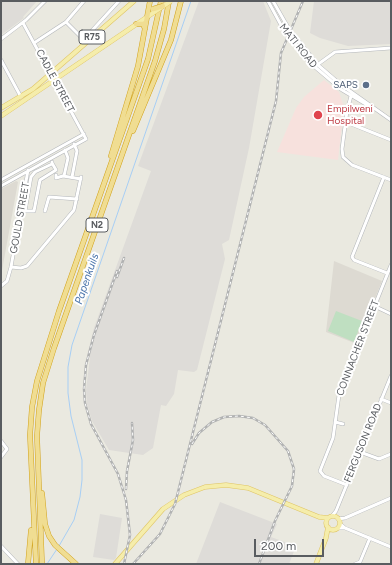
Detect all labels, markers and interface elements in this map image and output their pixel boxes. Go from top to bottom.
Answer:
street label: MATI ROAD [277,21,319,71]
road number: R75 [79,30,105,44]
street label: CADLE STREET [33,47,77,115]
place label: SAPS [333,79,358,91]
marker: SAPS [361,80,371,90]
place label: Empilweni Hospital [327,103,373,126]
marker: Empilweni Hospital [312,109,324,121]
street label: GOULD STREET [8,181,32,255]
road number: N2 [86,218,108,232]
water label: Papenkuils [72,252,102,306]
street label: CONNACHER STREET [334,298,382,398]
street label: FERGUSON ROAD [342,402,384,484]
scale bar [256,531,326,557]
text: 200 m [261,539,296,553]

